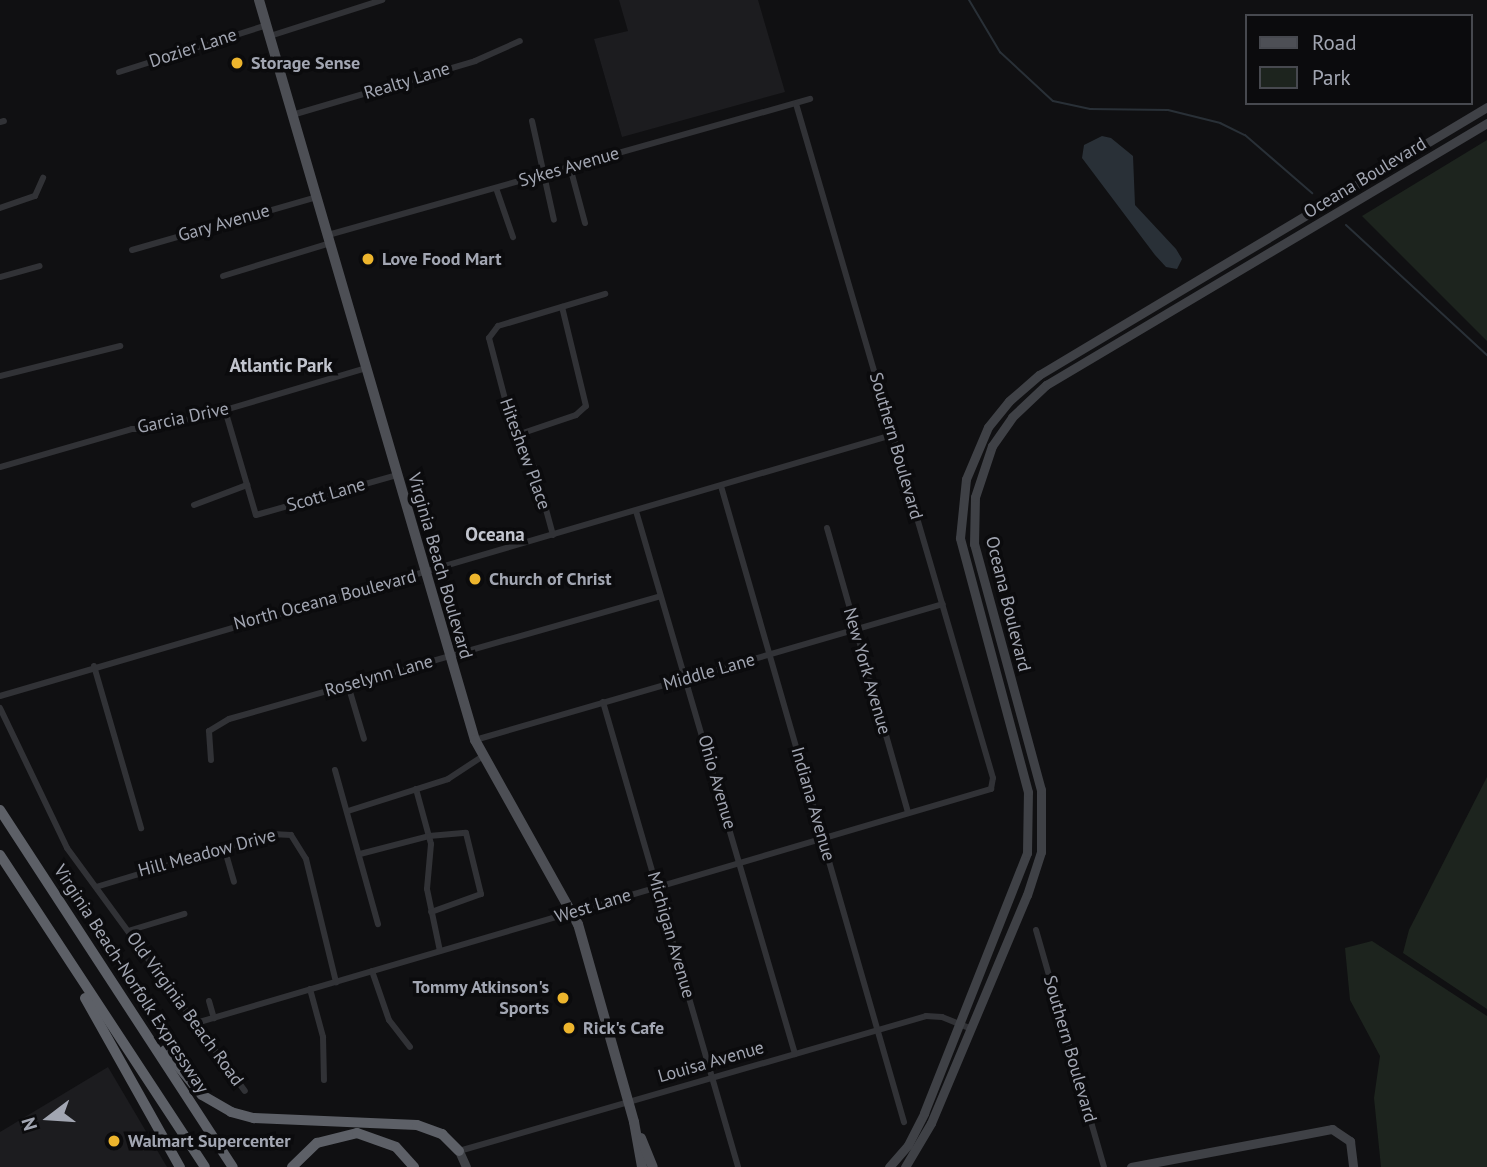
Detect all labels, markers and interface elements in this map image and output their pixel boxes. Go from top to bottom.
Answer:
legend [1246,14,1473,105]
street label: Dozier Lane [146,24,240,72]
text: Road [1312,29,1356,56]
place label: Storage Sense [251,52,360,74]
marker: Storage Sense [229,55,245,71]
street label: Realty Lane [361,58,453,104]
text: Park [1312,64,1351,91]
street label: Oceana Boulevard [1300,133,1430,223]
street label: Sykes Avenue [516,142,622,192]
street label: Gary Avenue [175,199,273,247]
place label: Love Food Mart [382,248,501,270]
marker: Love Food Mart [360,251,376,267]
district label: Atlantic Park [229,355,333,377]
street label: Southern Boulevard [865,370,927,522]
street label: Hiteshew Place [495,395,555,513]
street label: Garcia Drive [135,398,231,438]
street label: Virginia Beach Boulevard [403,470,477,662]
street label: Scott Lane [284,473,368,517]
district label: Oceana [465,524,525,546]
street label: Oceana Boulevard [981,534,1035,674]
street label: North Oceana Boulevard [231,565,419,635]
place label: Church of Christ [489,568,612,590]
marker: Church of Christ [467,571,483,587]
street label: New York Avenue [838,604,896,738]
street label: Middle Lane [661,649,757,695]
street label: Roselynn Lane [323,650,435,702]
street label: Ohio Avenue [693,732,741,832]
street label: Indiana Avenue [786,744,840,864]
street label: Hill Meadow Drive [136,824,278,882]
street label: Virginia Beach-Norfolk Expressway [49,861,213,1097]
street label: Michigan Avenue [643,869,699,1001]
street label: West Lane [552,884,634,928]
street label: Old Virginia Beach Road [122,928,248,1090]
street label: Southern Boulevard [1039,973,1101,1125]
place label: Tommy Atkinson's Sports [411,977,549,1020]
marker: Tommy Atkinson's Sports [555,990,571,1006]
place label: Rick's Cafe [583,1017,664,1039]
marker: Rick's Cafe [561,1020,577,1036]
street label: Louisa Avenue [655,1036,767,1088]
north arrow [14,1083,84,1153]
text: N [16,1115,42,1134]
place label: Walmart Supercenter [128,1130,290,1152]
marker: Walmart Supercenter [106,1133,122,1149]

